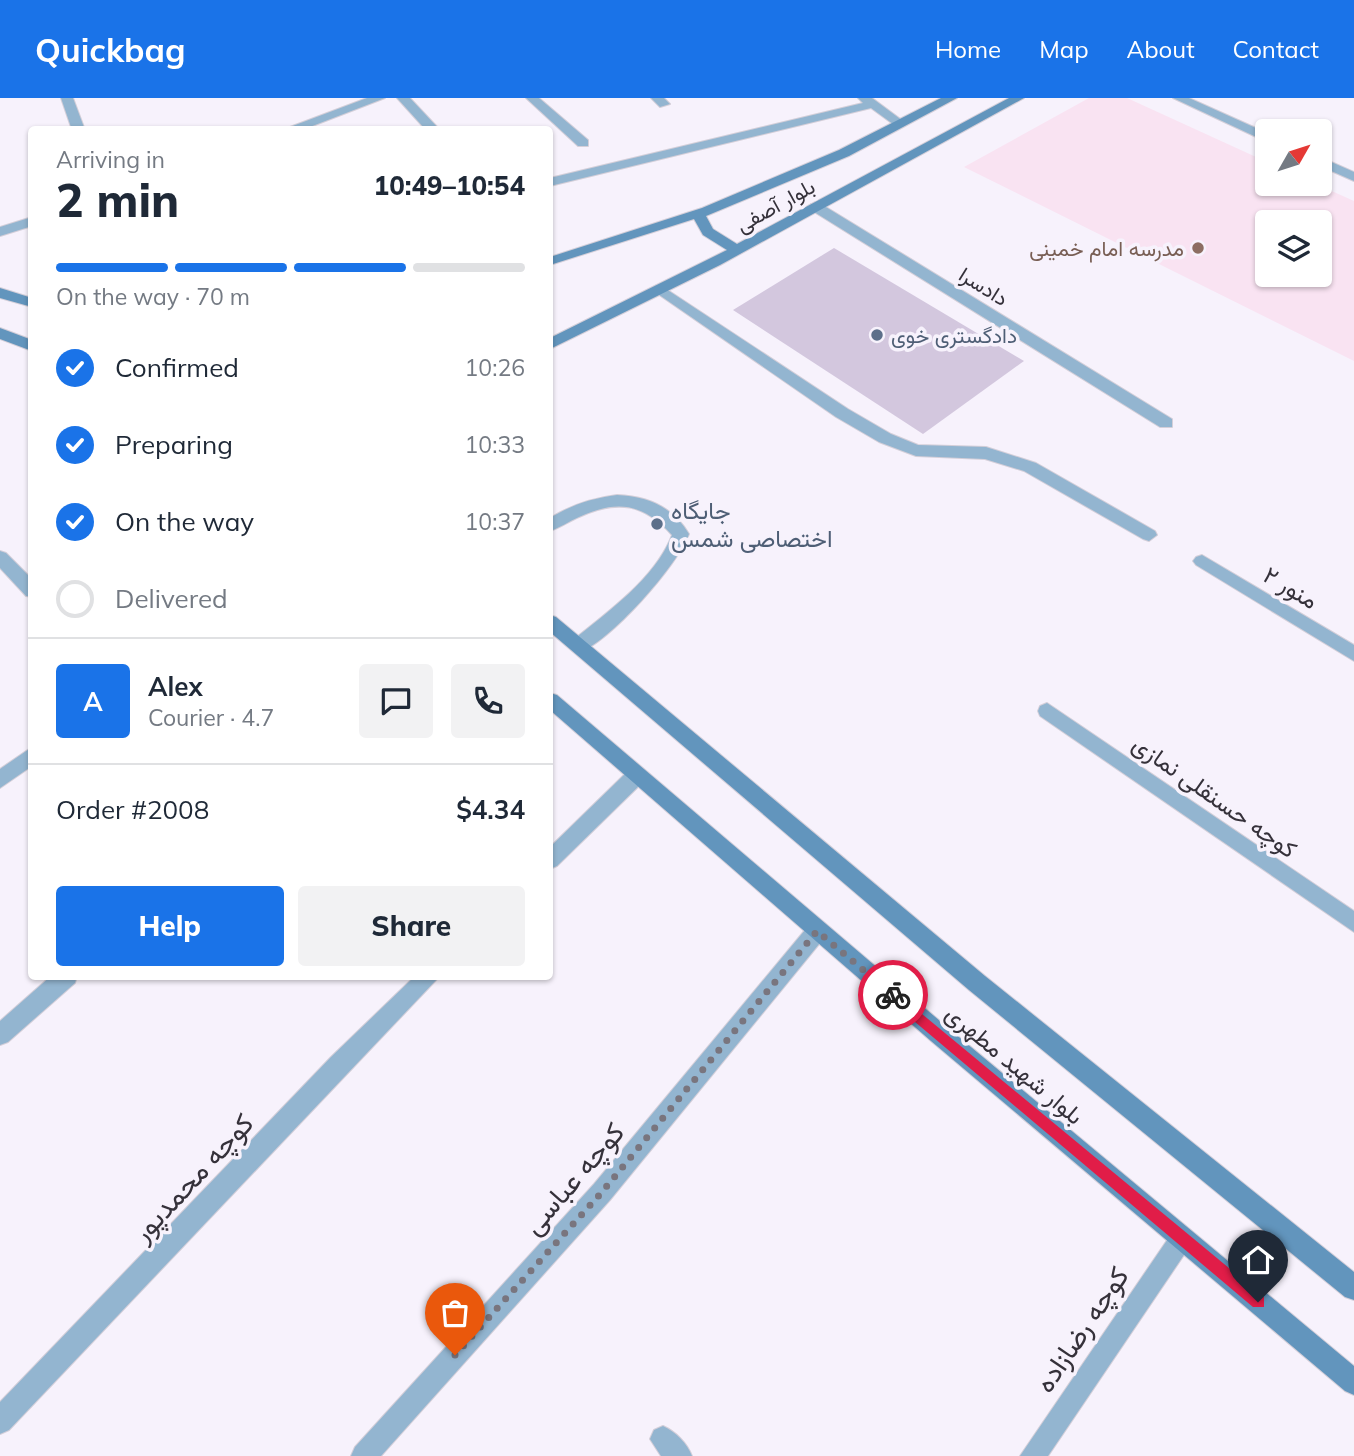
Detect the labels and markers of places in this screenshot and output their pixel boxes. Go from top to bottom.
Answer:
place label: مدرسه امام خمینی [1029,235,1184,263]
marker: مدرسه امام خمینی [1190,240,1206,256]
place label: دادگستری خوی [891,322,1017,349]
marker: دادگستری خوی [869,327,885,343]
place label: جایگاه اختصاصی شمس [671,495,832,553]
marker: جایگاه اختصاصی شمس [649,516,665,532]
pin [1228,1230,1288,1302]
pin [425,1283,485,1355]

